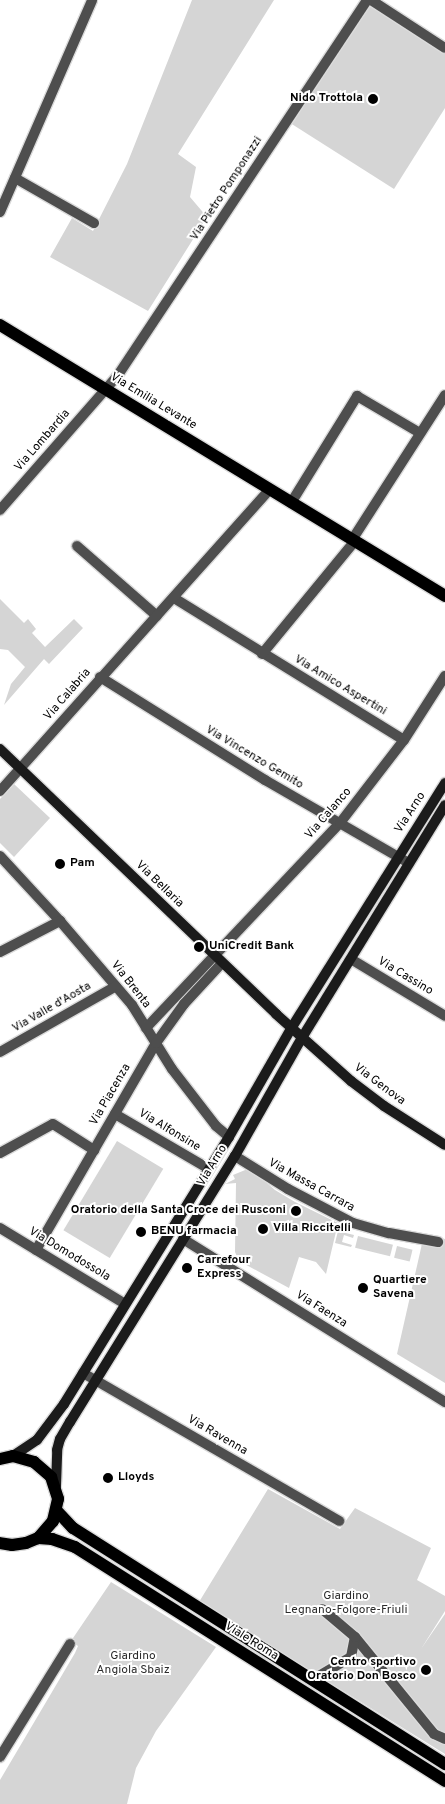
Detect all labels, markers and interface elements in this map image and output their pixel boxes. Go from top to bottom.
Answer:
place label: Nido Trottola [290,92,363,106]
marker: Nido Trottola [367,93,379,105]
street label: Via Pietro Pomponazzi [188,134,266,244]
street label: Via Emilia Levante [107,370,199,434]
street label: Via Lombardia [12,407,74,475]
street label: Via Amico Aspertini [291,652,389,720]
street label: Via Calabria [42,666,94,724]
street label: Via Vincenzo Gemito [202,723,306,793]
street label: Via Calanco [303,785,355,843]
street label: Via Arno [392,790,430,836]
place label: Pam [70,857,95,871]
marker: Pam [54,858,66,870]
street label: Via Bellaria [132,859,186,911]
place label: UniCredit Bank [209,940,294,954]
marker: UniCredit Bank [193,941,205,953]
street label: Via Cassino [375,955,435,999]
street label: Via Brenta [107,958,153,1012]
street label: Via Valle d'Aosta [10,980,94,1036]
street label: Via Genova [350,1061,408,1109]
street label: Via Piacenza [88,1062,134,1128]
street label: Via Alfonsine [135,1107,203,1155]
street label: Via Arno [195,1142,231,1190]
street label: Via Massa Carrara [265,1156,357,1216]
place label: Oratorio della Santa Croce dei Rusconi [71,1204,286,1218]
marker: Oratorio della Santa Croce dei Rusconi [290,1205,302,1217]
place label: Villa Riccitelli [273,1222,351,1236]
marker: Villa Riccitelli [257,1223,269,1235]
street label: Via Domodossola [26,1225,112,1285]
place label: BENU farmacia [151,1225,237,1239]
marker: BENU farmacia [135,1226,147,1238]
place label: Carrefour Express [197,1254,250,1282]
marker: Carrefour Express [181,1262,193,1274]
place label: Quartiere Savena [373,1274,427,1302]
marker: Quartiere Savena [357,1282,369,1294]
street label: Via Faenza [293,1289,349,1331]
street label: Via Ravenna [184,1413,250,1459]
place label: Lloyds [118,1471,154,1485]
marker: Lloyds [102,1472,114,1484]
park label: Giardino Legnano-Folgore-Friuli [285,1590,407,1618]
street label: Viale Roma [222,1620,280,1664]
park label: Giardino Angiola Sbaiz [96,1650,170,1678]
place label: Centro sportivo Oratorio Don Bosco [307,1656,416,1684]
marker: Centro sportivo Oratorio Don Bosco [420,1664,432,1676]

